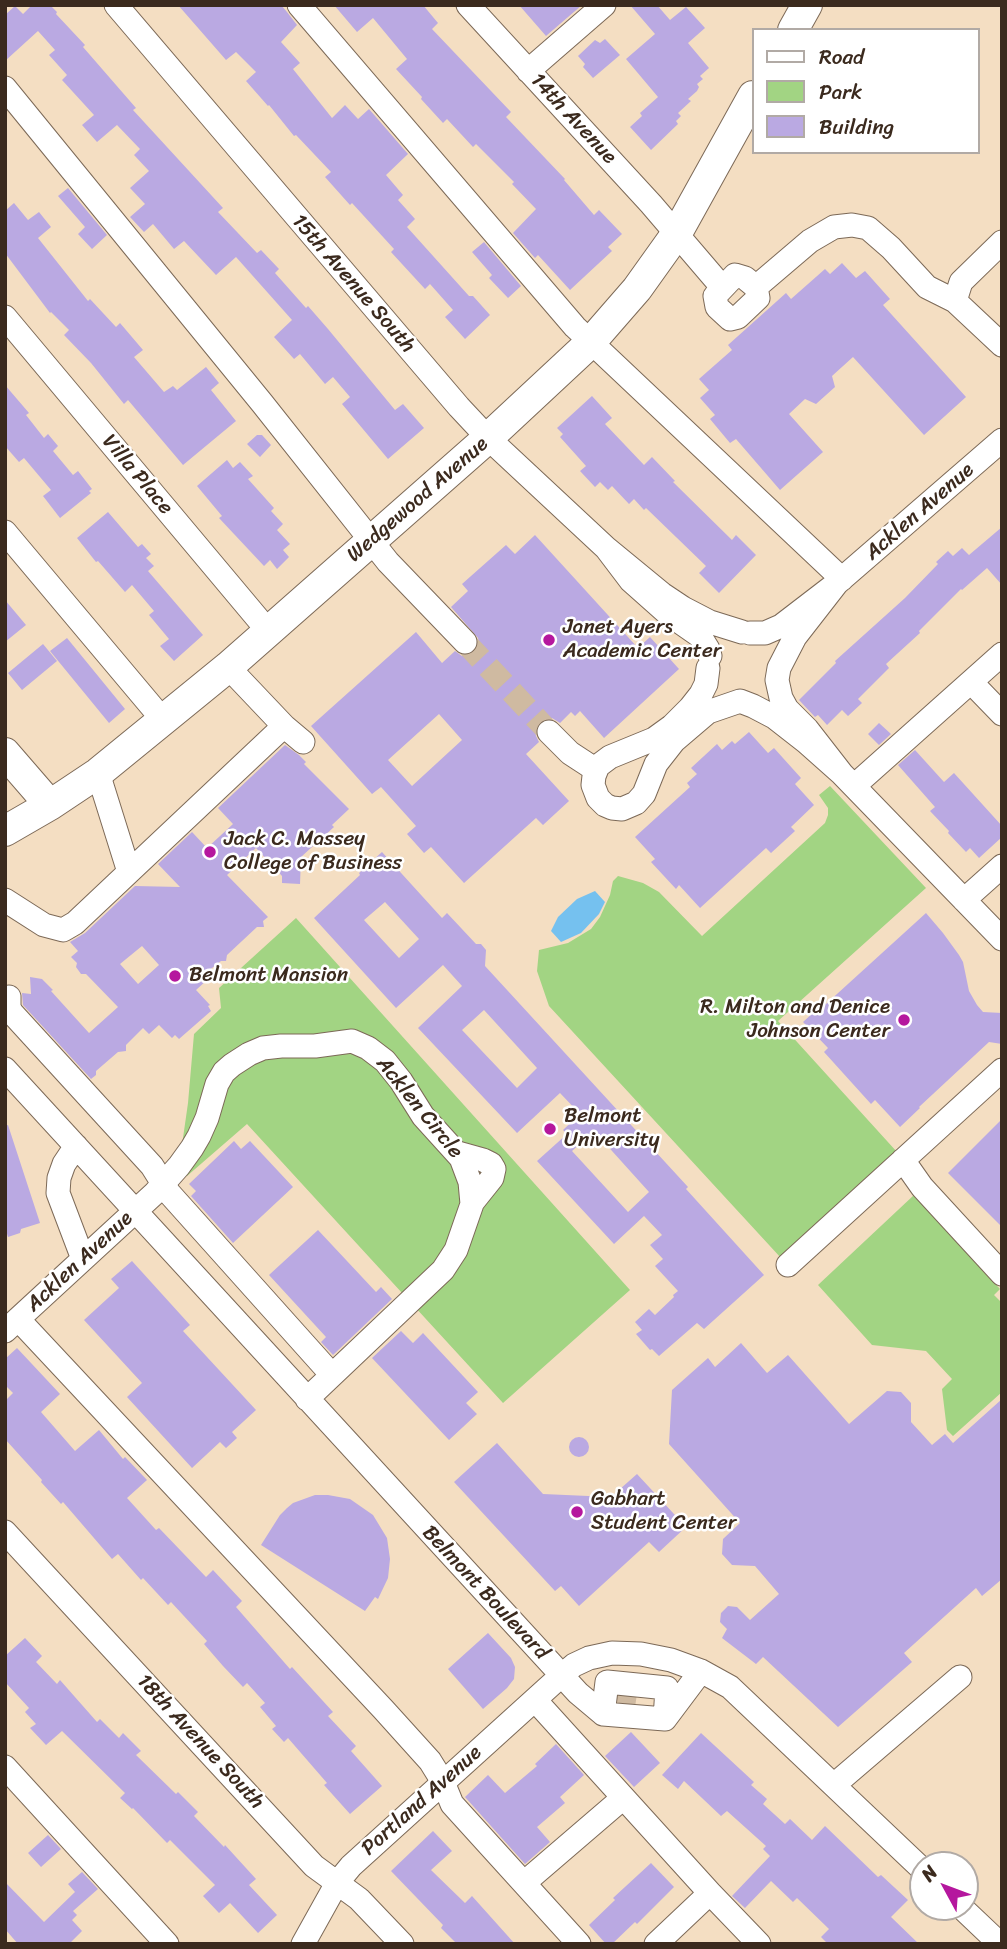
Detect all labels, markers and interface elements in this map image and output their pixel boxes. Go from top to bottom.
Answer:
legend [752,28,979,154]
text: Road [819,38,864,76]
street label: 14th Avenue [525,68,621,170]
text: Park [819,73,862,111]
text: Building [819,108,894,146]
street label: 15th Avenue South [286,210,420,358]
street label: Villa Place [96,430,178,520]
street label: Wedgewood Avenue [342,432,494,568]
street label: Acklen Avenue [860,458,980,566]
place label: Janet Ayers Academic Center [563,615,721,665]
marker: Janet Ayers Academic Center [541,632,557,648]
place label: Jack C. Massey College of Business [224,827,402,877]
marker: Jack C. Massey College of Business [202,844,218,860]
place label: Belmont Mansion [189,963,348,989]
marker: Belmont Mansion [167,968,183,984]
place label: R. Milton and Denice Johnson Center [700,995,890,1045]
marker: R. Milton and Denice Johnson Center [896,1012,912,1028]
street label: Acklen Circle [370,1052,468,1164]
place label: Belmont University [564,1104,660,1154]
marker: Belmont University [542,1121,558,1137]
street label: Acklen Avenue [22,1206,138,1318]
place label: Gabhart Student Center [591,1487,736,1537]
marker: Gabhart Student Center [569,1504,585,1520]
street label: Belmont Boulevard [416,1521,554,1665]
street label: 18th Avenue South [131,1669,269,1815]
street label: Portland Avenue [357,1741,487,1861]
north arrow [909,1851,979,1921]
text: N [913,1857,946,1889]

